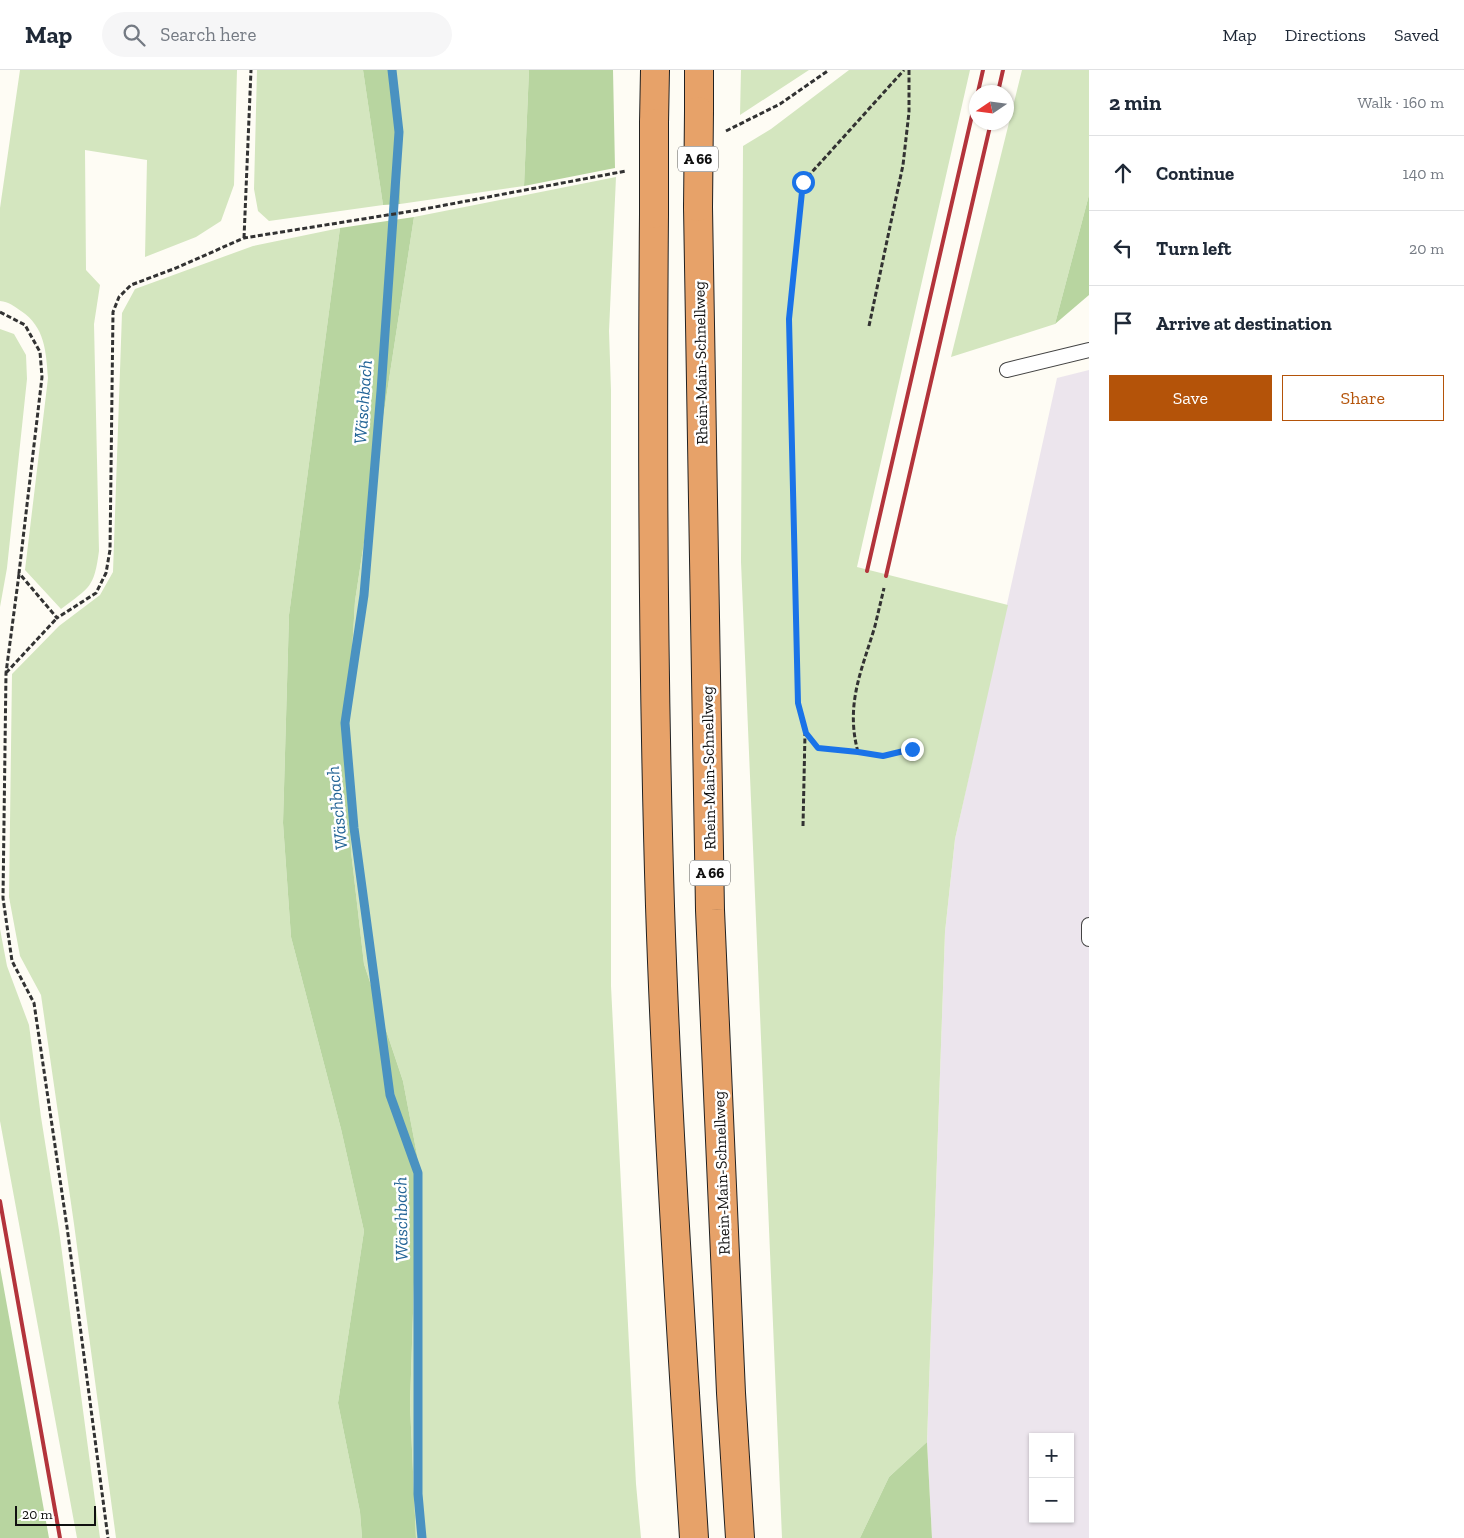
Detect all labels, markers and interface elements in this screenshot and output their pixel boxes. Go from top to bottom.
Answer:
search box [102,12,452,57]
text: Map [25,20,72,49]
icon: search [120,21,148,49]
text: Search here [160,23,257,46]
text: Map [1222,24,1257,46]
text: Directions [1285,24,1366,46]
text: Saved [1394,24,1439,46]
north arrow [969,85,1014,130]
text: 2 min [1109,90,1161,115]
text: Walk · 160 m [1357,93,1444,112]
road number: A 66 [678,146,718,172]
icon: ahead [1109,159,1137,187]
text: Continue [1156,162,1234,185]
text: 140 m [1403,164,1444,183]
route start [792,171,815,194]
icon: left [1109,234,1137,262]
text: Turn left [1156,237,1231,260]
text: 20 m [1409,239,1444,258]
street label: Rhein-Main-Schnellweg [690,281,711,445]
icon: arrive [1109,309,1137,337]
text: Arrive at destination [1156,312,1332,335]
water label: Wäschbach [349,359,377,445]
button: Save [1109,375,1272,421]
button: Share [1282,375,1444,421]
street label: Rhein-Main-Schnellweg [698,686,719,850]
route end [901,738,924,761]
water label: Wäschbach [322,765,352,851]
road number: A 66 [690,860,730,886]
street label: Rhein-Main-Schnellweg [709,1090,734,1255]
water label: Wäschbach [389,1177,413,1261]
map controls [1029,1433,1074,1523]
button: + [1029,1433,1074,1478]
button: − [1029,1478,1074,1523]
scale bar [15,1503,96,1526]
text: 20 m [22,1506,53,1523]

